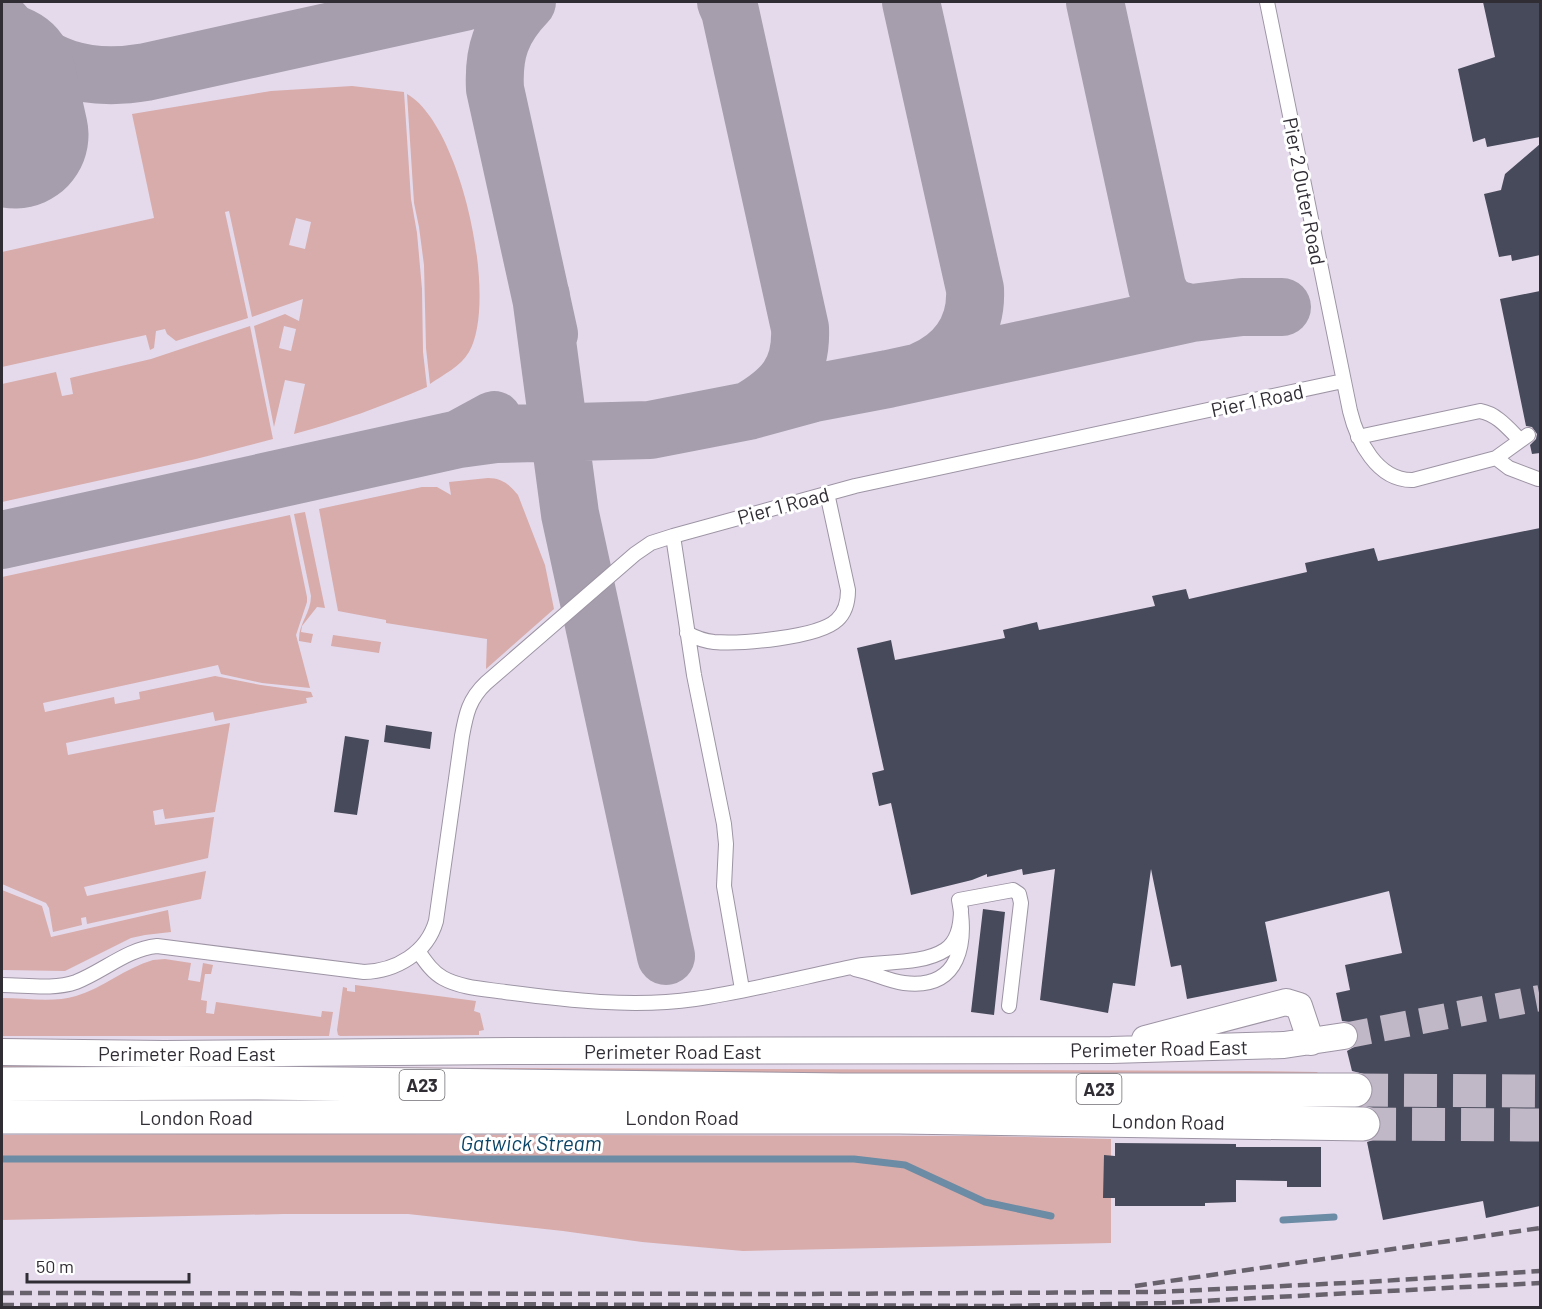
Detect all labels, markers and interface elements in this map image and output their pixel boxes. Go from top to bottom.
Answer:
street label: Pier 2 Outer Road [1279,115,1331,267]
street label: Pier 1 Road [1208,378,1306,422]
street label: Pier 1 Road [734,481,832,529]
street label: Perimeter Road East [1070,1034,1248,1062]
street label: Perimeter Road East [584,1039,762,1063]
street label: Perimeter Road East [98,1041,276,1065]
road number: A23 [400,1070,444,1100]
road number: A23 [1076,1074,1122,1104]
street label: London Road [139,1105,253,1129]
street label: London Road [625,1105,739,1129]
street label: London Road [1111,1108,1225,1134]
water label: Gatwick Stream [461,1130,602,1155]
scale bar [27,1246,189,1284]
text: 50 m [36,1255,74,1277]

